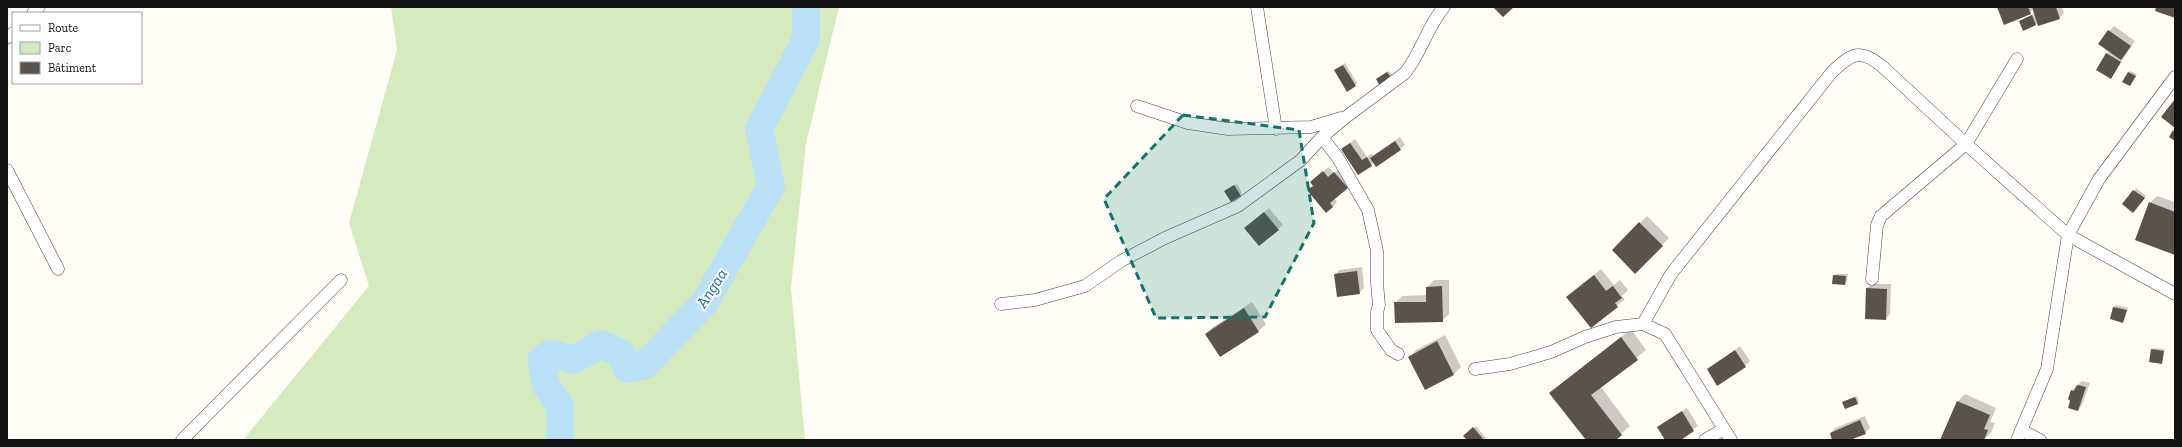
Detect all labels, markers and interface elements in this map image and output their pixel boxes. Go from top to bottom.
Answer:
legend [12,12,142,84]
text: Route [48,21,79,35]
text: Parc [48,41,72,55]
text: Bâtiment [48,61,97,75]
water label: Angaa [691,265,731,312]

